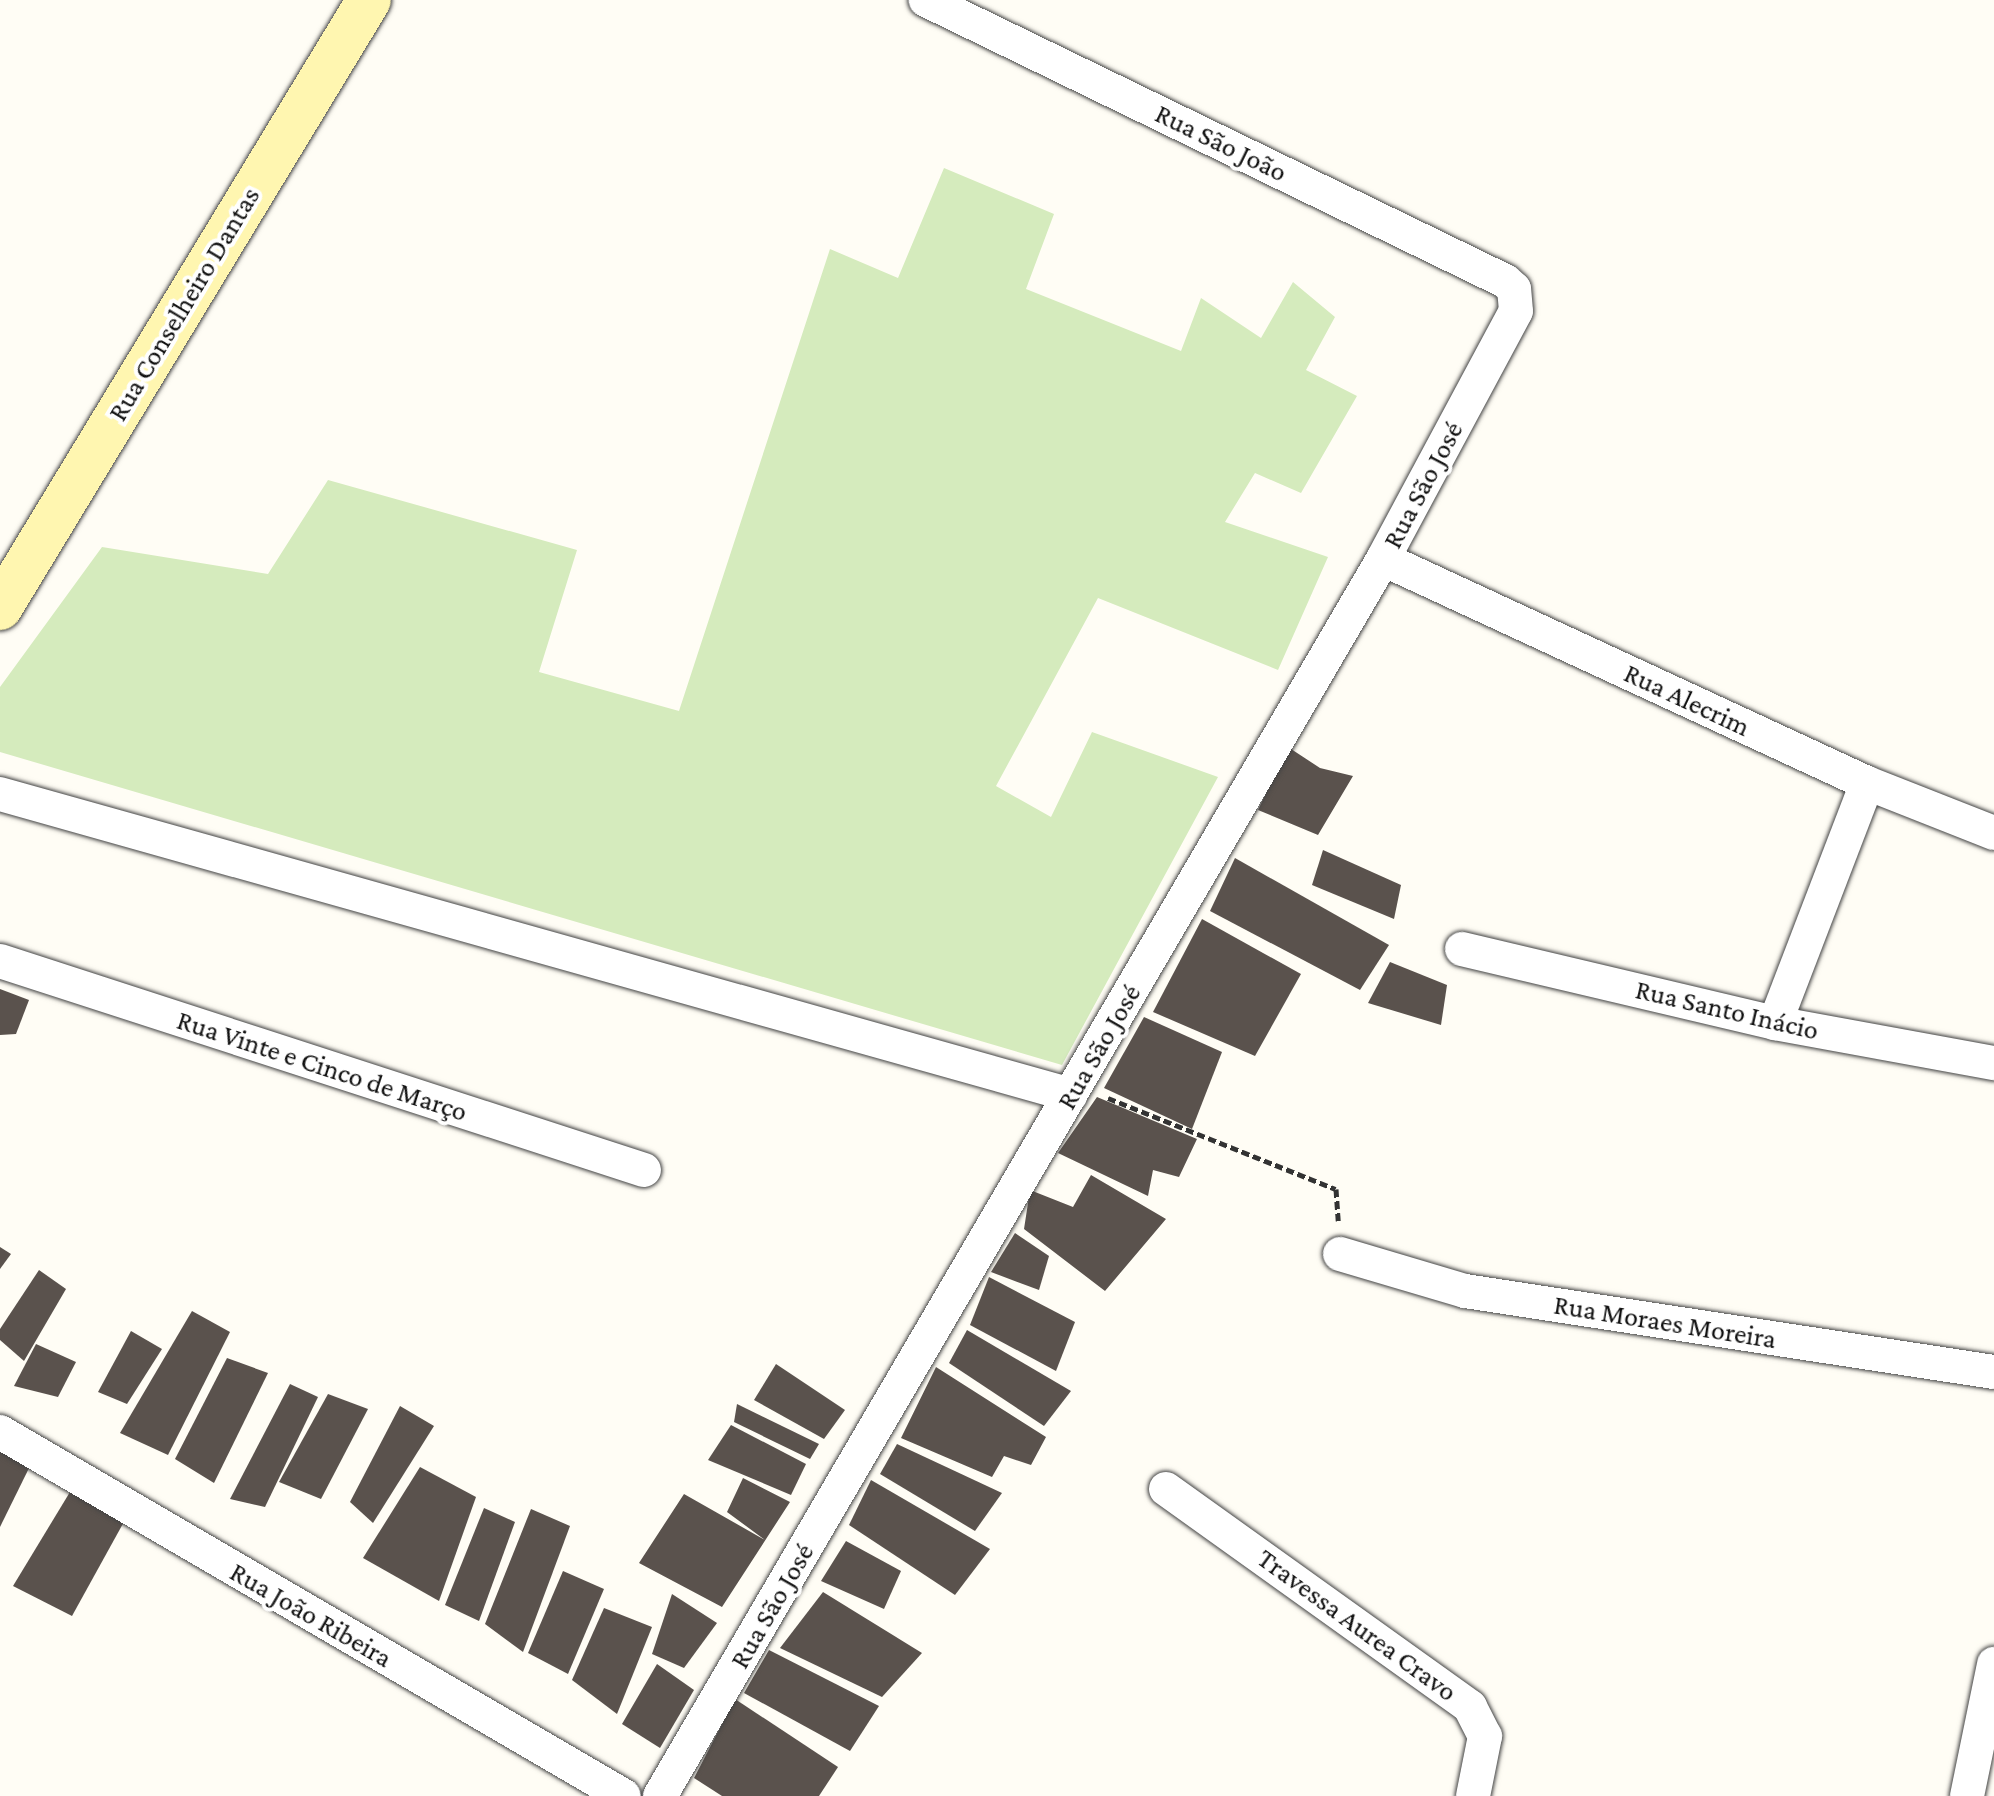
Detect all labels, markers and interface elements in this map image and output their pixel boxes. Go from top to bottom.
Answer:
street label: Rua São João [1150,97,1292,189]
street label: Rua Conselheiro Dantas [101,181,267,427]
street label: Rua São José [1376,416,1470,554]
street label: Rua Alecrim [1619,656,1755,744]
street label: Rua Santo Inácio [1632,973,1822,1047]
street label: Rua São José [1050,978,1148,1116]
street label: Rua Vinte e Cinco de Março [173,1003,471,1129]
street label: Rua Moraes Moreira [1551,1288,1779,1356]
street label: Rua São José [723,1537,821,1675]
street label: Travessa Aurea Cravo [1251,1541,1463,1709]
street label: Rua João Ribeira [224,1555,398,1675]

